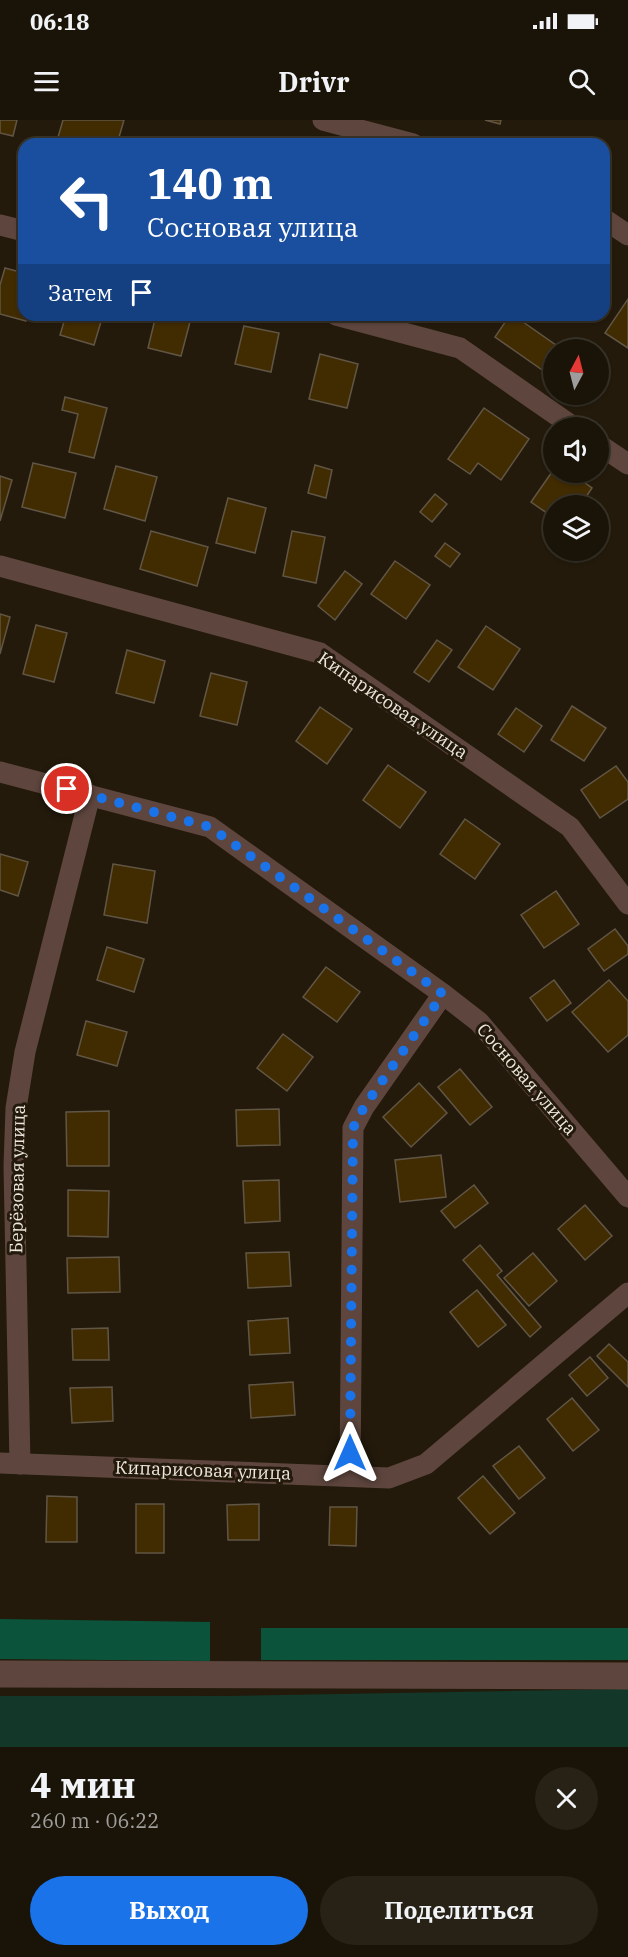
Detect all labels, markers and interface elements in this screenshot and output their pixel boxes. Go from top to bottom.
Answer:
text: 06:18 [30,7,89,36]
text: Drivr [278,64,350,99]
icon: menu [30,65,63,98]
icon: search [565,65,598,98]
text: 140 m [147,156,273,211]
icon: left [48,162,126,240]
text: Сосновая улица [147,209,359,244]
icon: arrive [125,276,158,309]
text: Затем [48,278,113,307]
north arrow [543,339,609,405]
map controls [543,339,609,561]
button: sound [543,417,609,483]
button: layers [543,495,609,561]
street label: Кипарисовая улица [314,646,473,764]
pin [41,763,92,814]
icon: arrive [50,772,83,805]
street label: Сосновая улица [472,1018,582,1140]
street label: Берёзовая улица [4,1104,30,1254]
position arrow [318,1421,382,1485]
street label: Кипарисовая улица [115,1455,291,1485]
text: 4 мин [30,1761,136,1808]
button: close [535,1767,598,1830]
text: 260 m · 06:22 [30,1807,159,1834]
button: Выход [30,1876,308,1945]
button: Поделиться [320,1876,598,1945]

